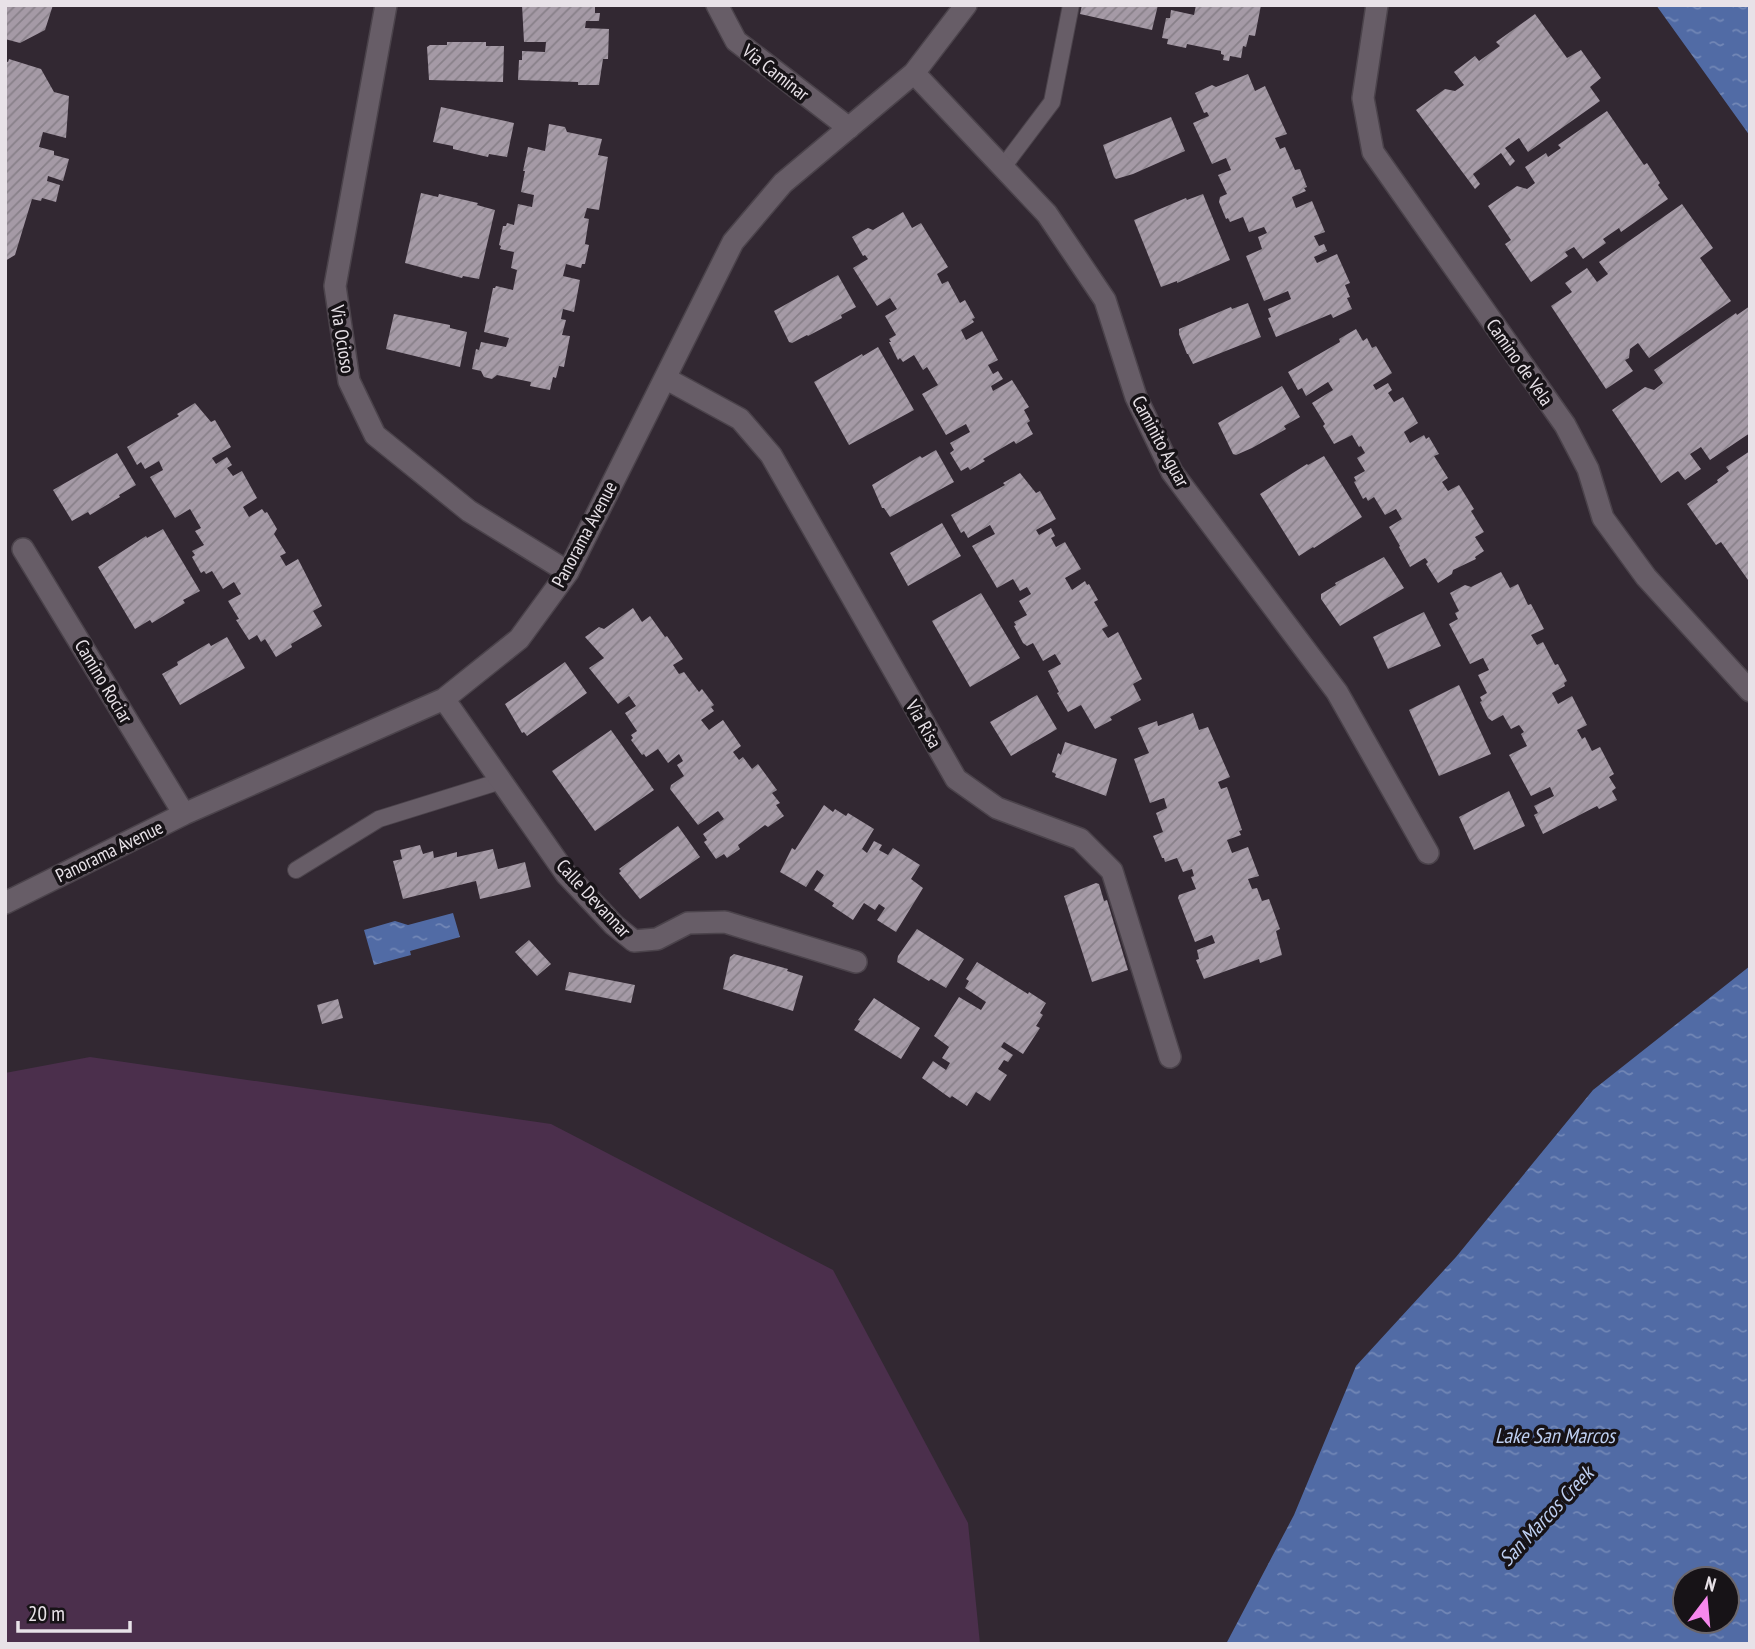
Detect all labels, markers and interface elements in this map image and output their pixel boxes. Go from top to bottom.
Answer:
street label: Via Caminar [737,38,815,106]
street label: Via Ocioso [326,302,360,375]
street label: Camino de Vela [1481,314,1559,410]
street label: Caminito Aguar [1127,391,1195,491]
street label: Panorama Avenue [546,477,622,591]
street label: Camino Rociar [70,635,139,728]
street label: Via Risa [900,695,947,752]
street label: Panorama Avenue [51,815,167,887]
street label: Calle Devannar [552,854,637,943]
water label: Lake San Marcos [1495,1422,1617,1449]
water label: San Marcos Creek [1493,1458,1601,1572]
north arrow [1671,1565,1741,1635]
text: N [1702,1571,1719,1597]
scale bar [18,1590,130,1634]
text: 20 m [28,1600,65,1627]

